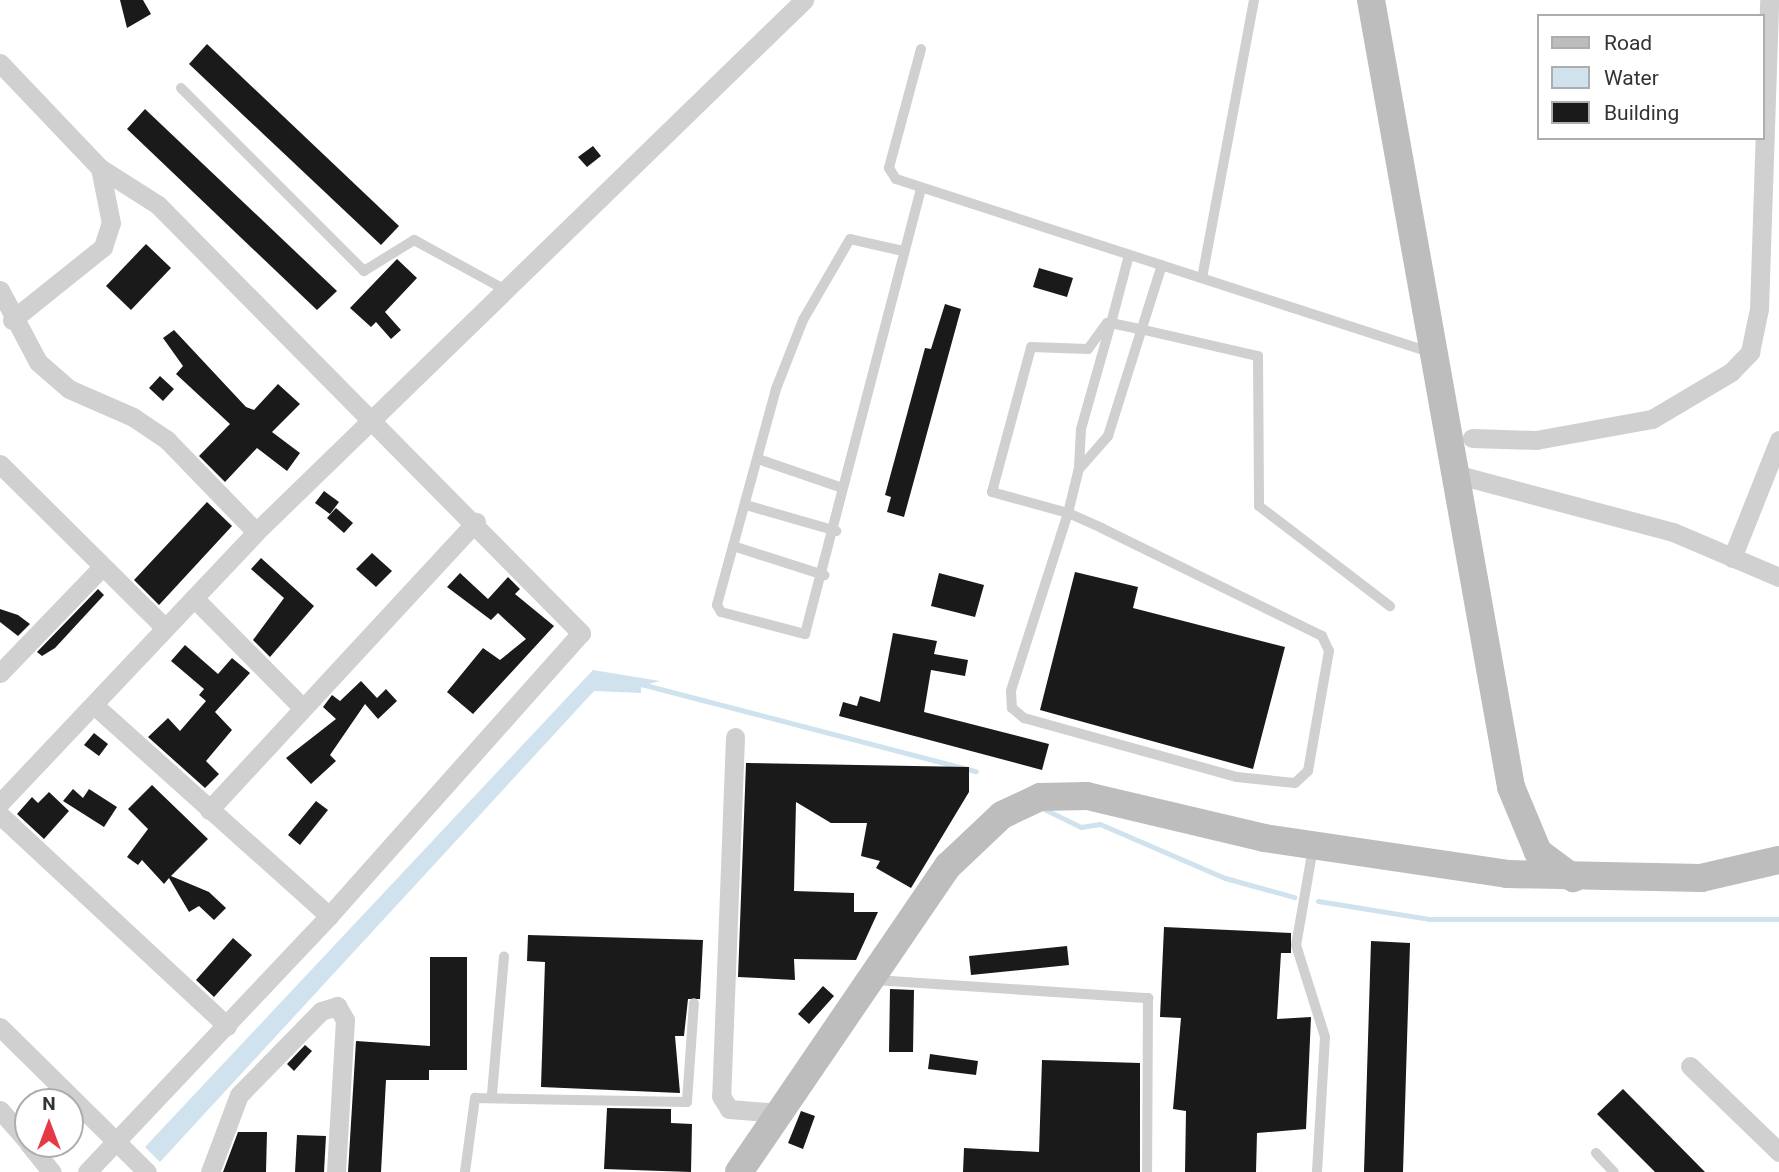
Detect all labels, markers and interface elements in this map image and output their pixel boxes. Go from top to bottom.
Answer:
legend [1538,14,1765,140]
text: Road [1604,31,1652,55]
text: Water [1604,66,1659,90]
text: Building [1604,101,1679,125]
north arrow [14,1088,84,1158]
text: N [42,1092,56,1115]

